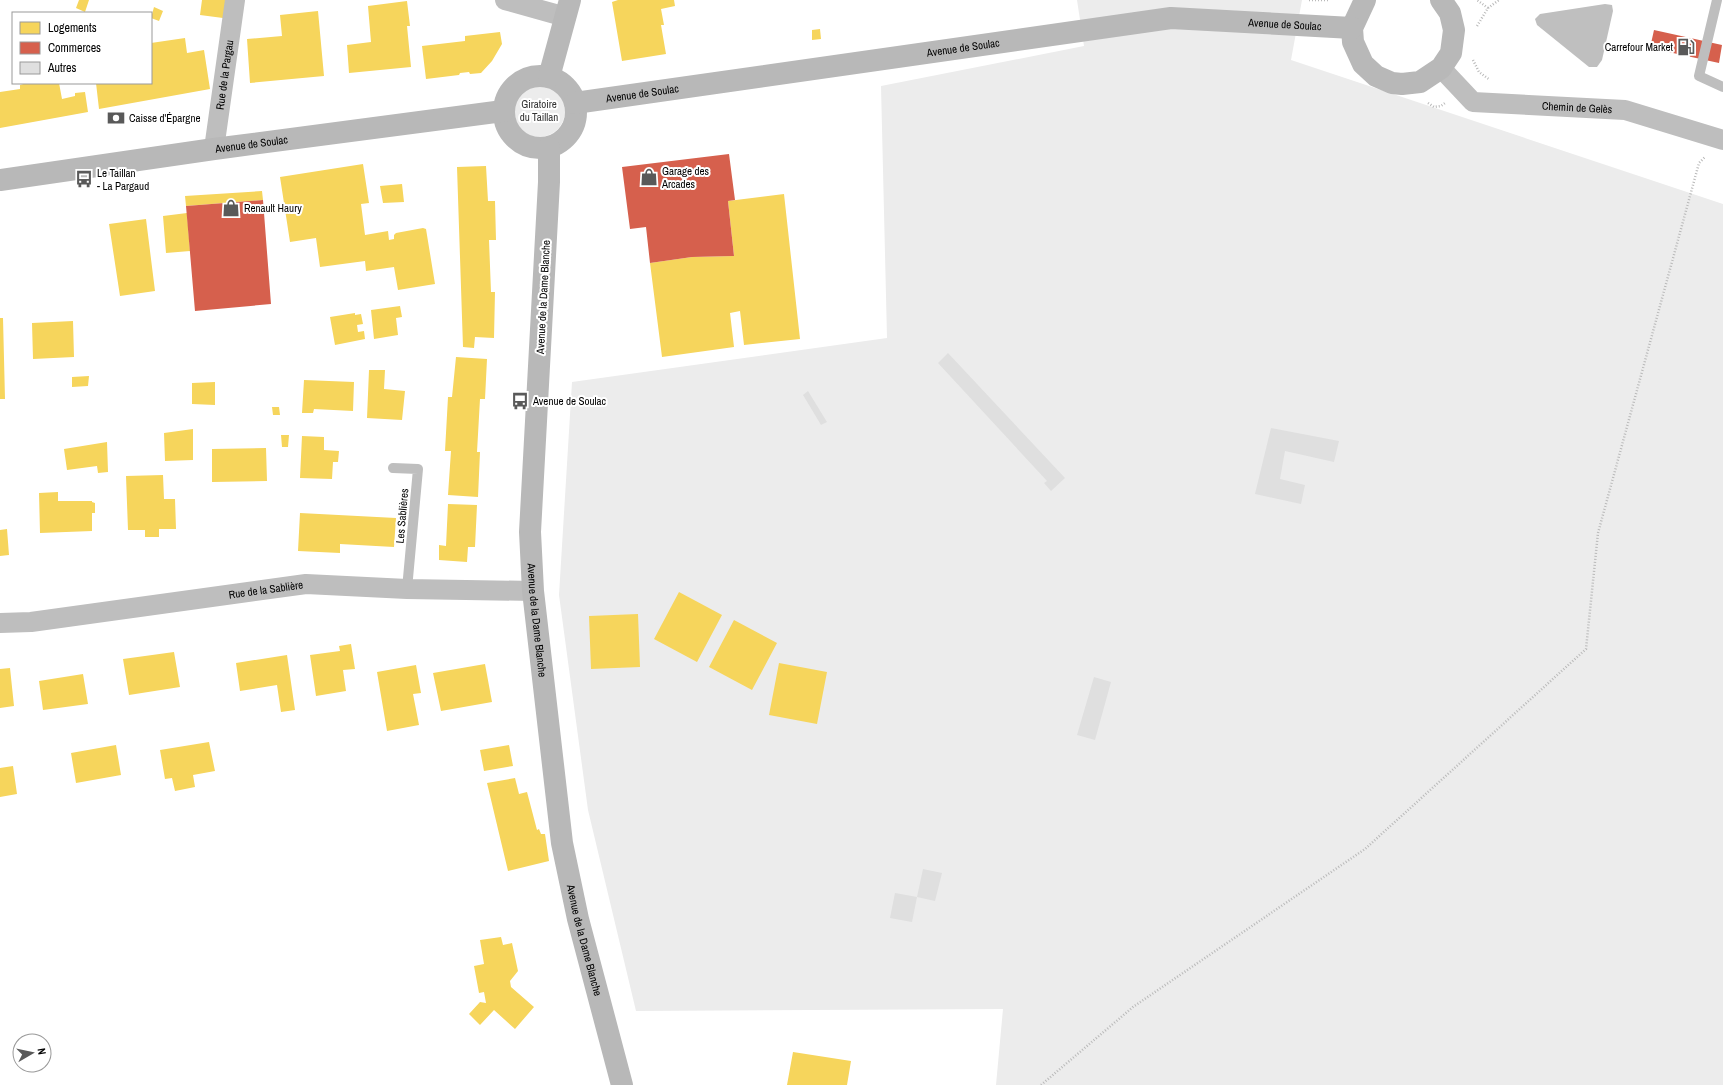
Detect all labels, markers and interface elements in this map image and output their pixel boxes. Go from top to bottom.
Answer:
legend [12,12,152,84]
street label: Avenue de Soulac [1247,15,1322,33]
text: Logements [48,20,97,36]
street label: Avenue de Soulac [925,35,1001,60]
fuel station icon: Carrefour Market [1676,37,1696,57]
street label: Rue de la Pargau [213,39,236,111]
text: Commerces [48,40,101,56]
place label: Carrefour Market [1605,40,1673,54]
text: Autres [47,60,77,76]
street label: Avenue de Soulac [604,81,680,106]
park label: Giratoire du Taillan [520,97,558,124]
street label: Chemin de Gelès [1542,99,1613,116]
bank icon: Caisse d'Épargne [106,108,126,128]
place label: Caisse d'Épargne [129,111,200,125]
street label: Avenue de Soulac [213,132,289,156]
place label: Garage des Arcades [661,164,710,191]
place label: Le Taillan - La Pargaud [97,166,149,193]
shop icon: Garage des Arcades [639,167,659,187]
bus stop icon: Le Taillan - La Pargaud [74,169,94,189]
shop icon: Renault Haury [221,198,241,218]
place label: Renault Haury [244,201,302,215]
street label: Avenue de la Dame Blanche [533,240,553,355]
bus stop icon: Avenue de Soulac [510,391,530,411]
place label: Avenue de Soulac [532,394,607,408]
street label: Les Sablières [393,487,411,544]
street label: Avenue de la Dame Blanche [525,562,550,678]
street label: Rue de la Sablière [228,577,304,602]
street label: Avenue de la Dame Blanche [564,882,605,997]
north arrow [12,1033,52,1073]
text: N [34,1047,49,1056]

